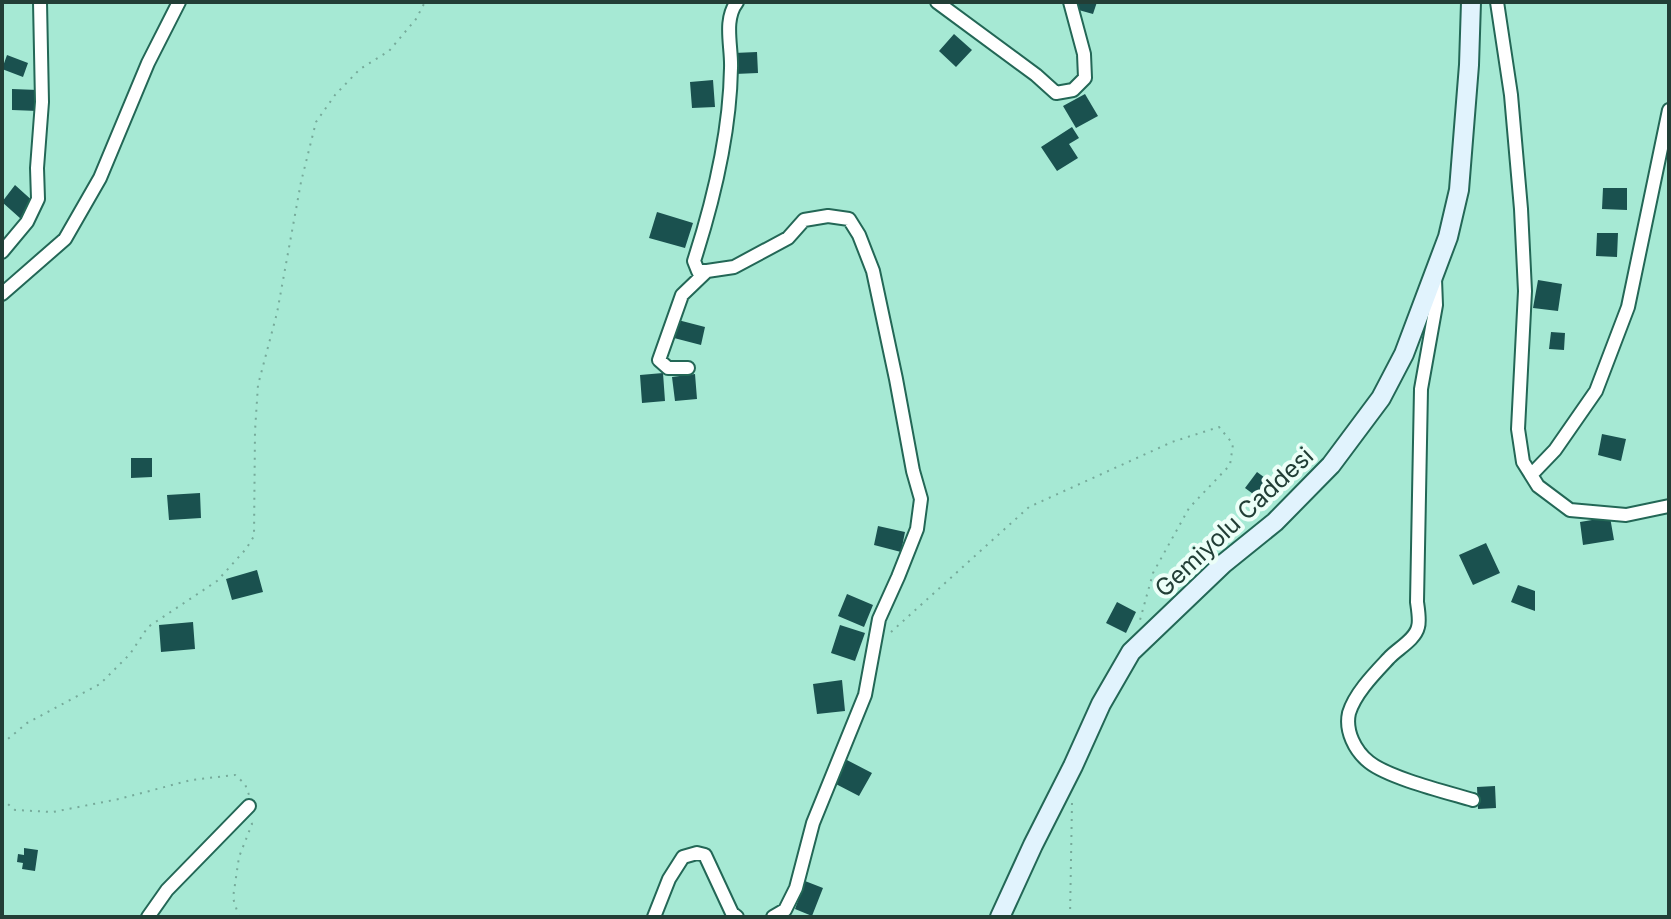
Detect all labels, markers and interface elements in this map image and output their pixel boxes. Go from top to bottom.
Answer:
street label: Gemiyolu Caddesi [1149,441,1319,603]

